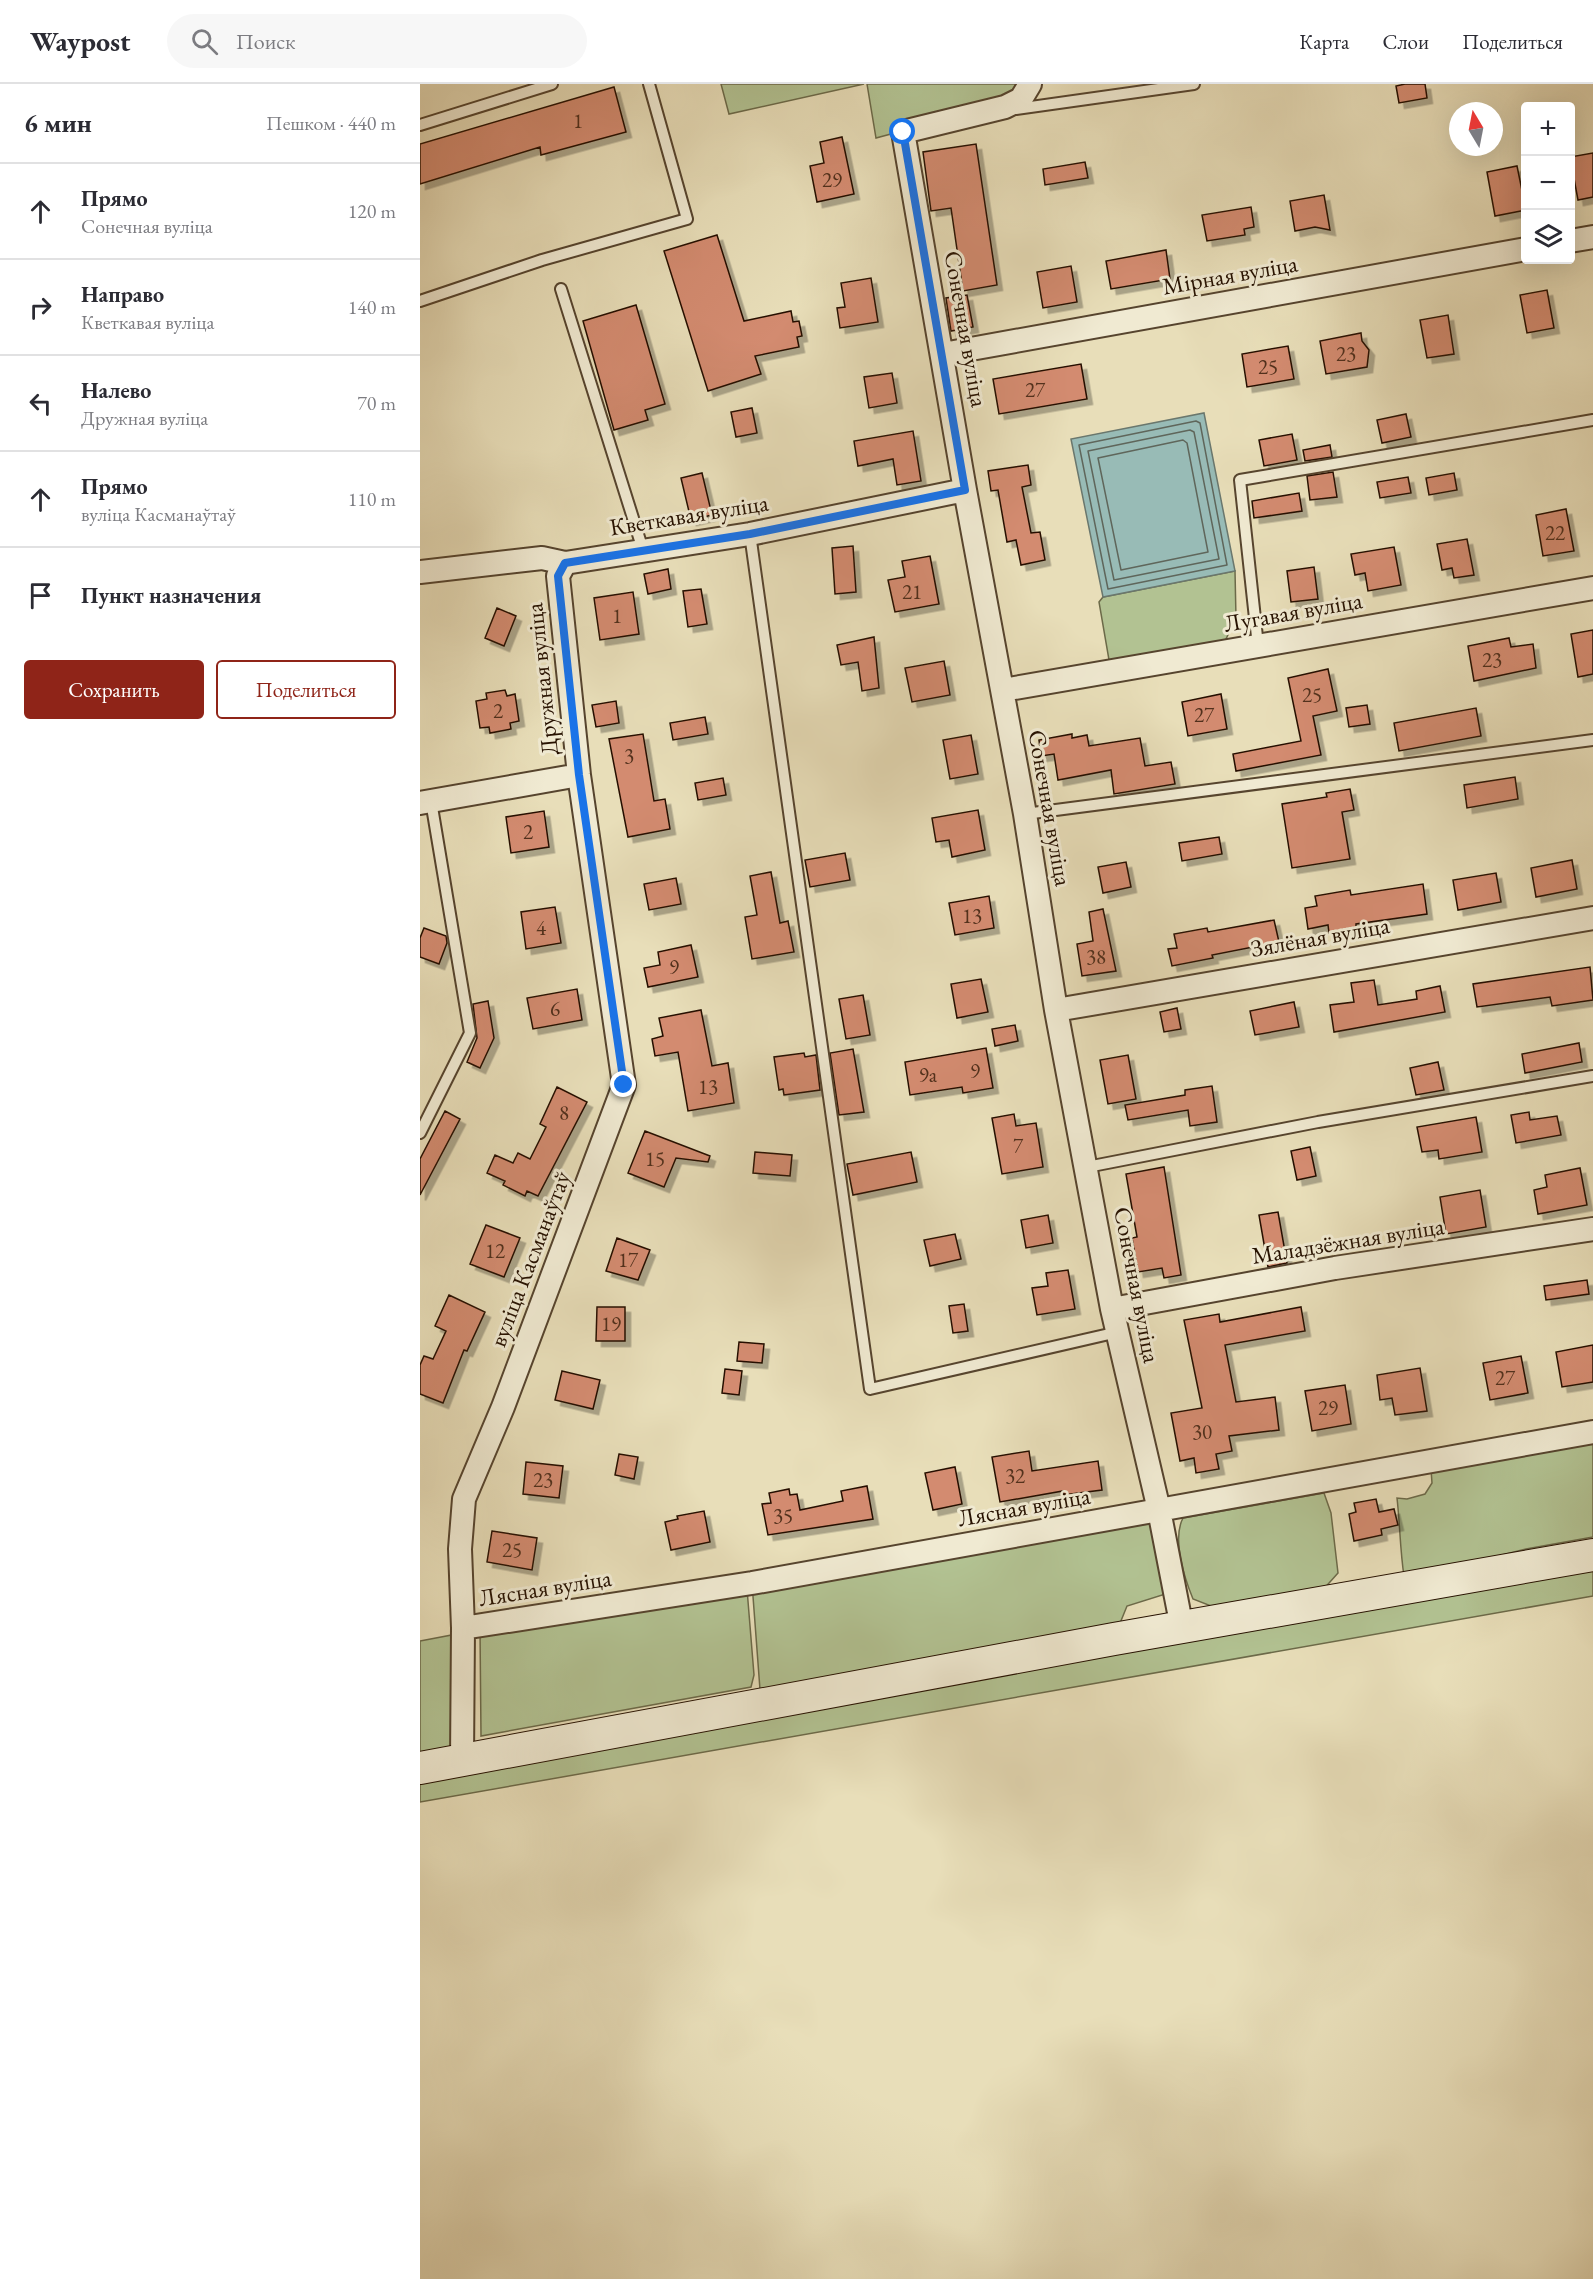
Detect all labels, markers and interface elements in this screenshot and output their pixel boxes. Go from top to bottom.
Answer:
search box [167,14,587,68]
text: Waypost [30,23,131,59]
icon: search [188,25,221,58]
text: Поиск [236,27,296,56]
text: Карта [1299,28,1349,55]
text: Слои [1382,28,1429,55]
text: Поделиться [1462,28,1563,55]
north arrow [1449,102,1503,156]
map controls [1521,102,1575,264]
button: + [1521,102,1575,156]
text: 6 мин [24,106,92,140]
house number: 1 [573,107,583,134]
text: Пешком · 440 m [266,110,396,136]
route start [889,118,915,144]
button: − [1521,156,1575,210]
house number: 29 [822,166,842,193]
text: Прямо [81,184,148,213]
icon: ahead [24,195,57,228]
text: 120 m [348,198,396,224]
button: layers [1521,210,1575,264]
text: Сонечная вуліца [81,213,213,239]
street label: Мірная вуліца [1160,247,1300,302]
street label: Сонечная вуліца [937,248,996,410]
text: Направо [81,280,164,309]
icon: right [24,291,57,324]
text: 140 m [348,294,396,320]
text: Кветкавая вуліца [81,309,215,335]
house number: 23 [1336,340,1356,367]
house number: 25 [1258,353,1278,380]
text: Налево [81,376,151,405]
house number: 27 [1025,376,1046,403]
icon: left [24,387,57,420]
text: 70 m [357,390,396,416]
text: Дружная вуліца [81,405,208,431]
text: Прямо [81,472,148,501]
icon: ahead [24,483,57,516]
text: 110 m [348,486,396,512]
street label: Кветкавая вуліца [607,487,771,542]
text: вуліца Касманаўтаў [81,501,236,527]
house number: 22 [1545,519,1565,546]
house number: 21 [902,578,922,605]
icon: arrive [24,579,57,612]
text: Пункт назначения [81,581,261,610]
street label: Лугавая вуліца [1221,584,1365,639]
street label: Дружная вуліца [518,601,565,757]
house number: 1 [612,602,622,629]
house number: 23 [1482,646,1502,673]
button: Сохранить [24,660,204,719]
button: Поделиться [216,660,396,719]
house number: 25 [1302,681,1322,708]
house number: 2 [493,697,503,724]
house number: 27 [1194,701,1215,728]
street label: Сонечная вуліца [1021,727,1080,889]
house number: 3 [624,742,634,769]
house number: 2 [523,818,533,845]
house number: 13 [962,902,982,929]
street label: Зялёная вуліца [1248,909,1392,964]
house number: 4 [536,914,547,941]
house number: 38 [1086,943,1106,970]
house number: 9 [669,953,679,980]
house number: 6 [550,995,560,1022]
house number: 9 [970,1057,980,1084]
house number: 9а [919,1061,938,1088]
route end [610,1071,636,1097]
house number: 13 [698,1073,718,1100]
house number: 8 [559,1099,569,1126]
house number: 7 [1013,1132,1024,1159]
house number: 15 [645,1145,665,1172]
street label: вуліца Касманаўтаў [482,1166,577,1351]
street label: Сонечная вуліца [1107,1204,1168,1366]
street label: Маладзёжная вуліца [1249,1210,1447,1271]
house number: 12 [485,1237,505,1264]
house number: 17 [618,1246,639,1273]
house number: 19 [601,1310,621,1337]
house number: 27 [1495,1364,1516,1391]
house number: 29 [1318,1394,1338,1421]
house number: 30 [1192,1418,1212,1445]
house number: 32 [1005,1462,1025,1489]
house number: 23 [533,1466,553,1493]
street label: Лясная вуліца [955,1480,1093,1533]
house number: 35 [773,1502,793,1529]
house number: 25 [502,1536,522,1563]
street label: Лясная вуліца [476,1562,614,1613]

